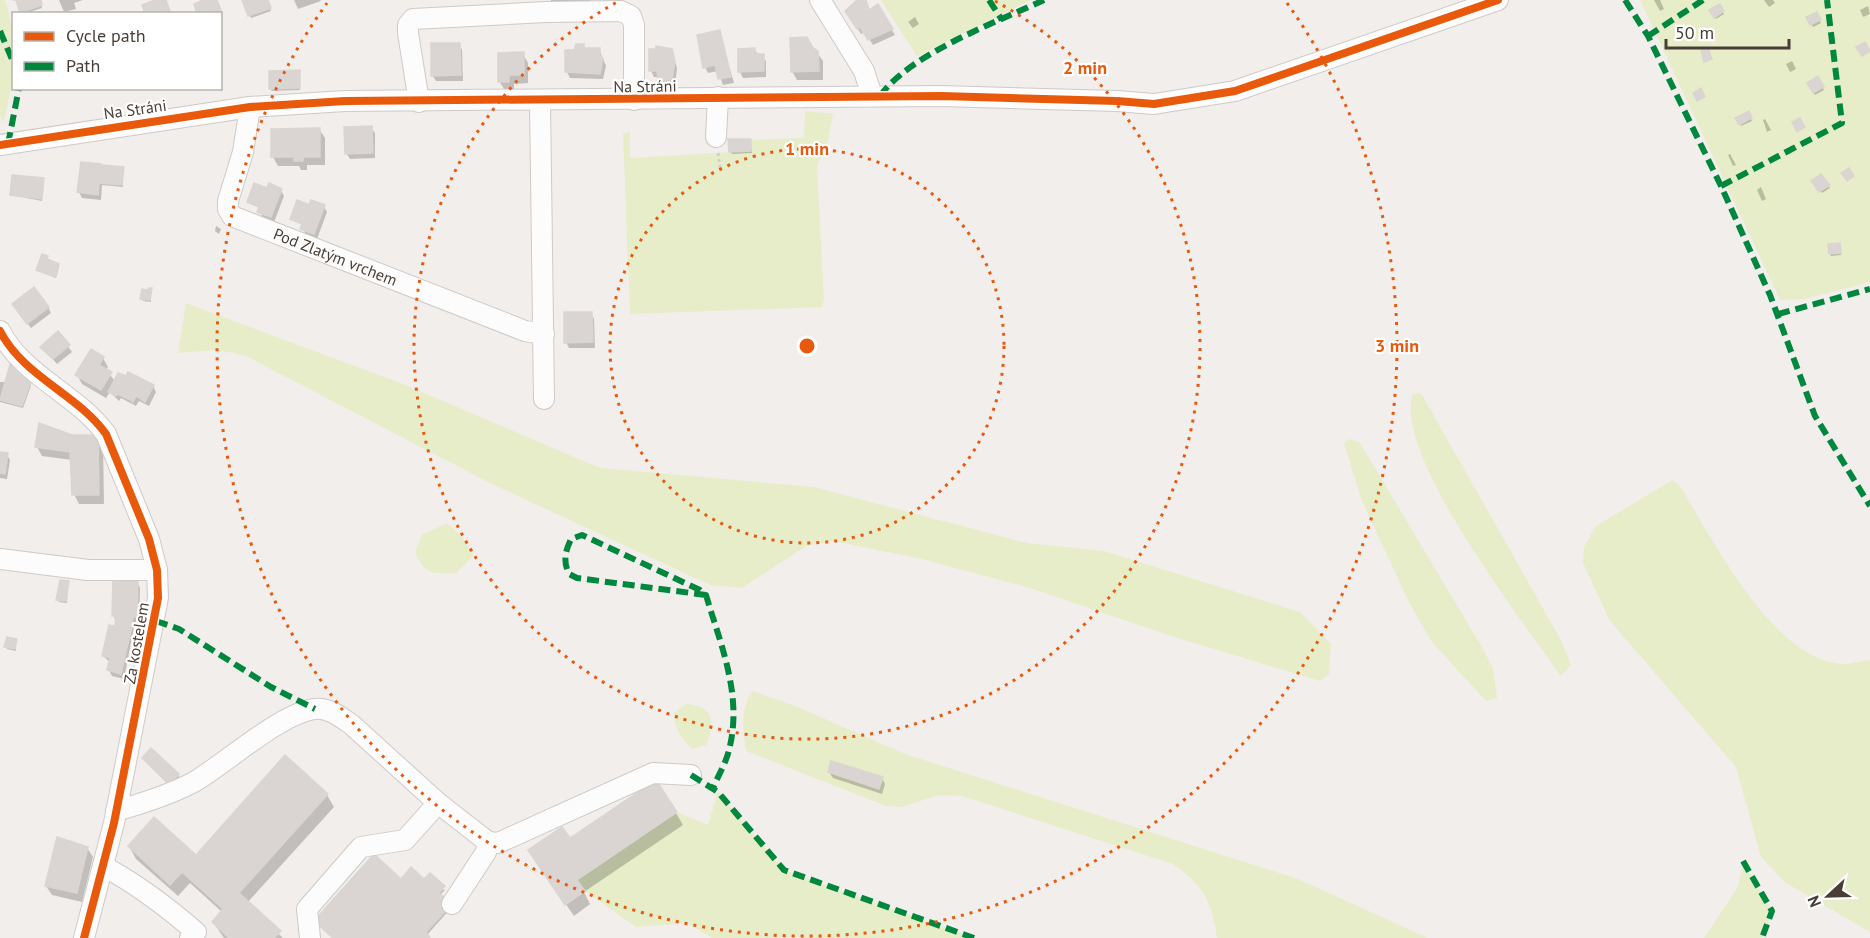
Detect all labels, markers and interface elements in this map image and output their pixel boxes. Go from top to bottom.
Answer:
legend [12,12,222,90]
scale bar [1666,12,1789,50]
text: 50 m [1675,21,1714,44]
text: Cycle path [66,24,146,47]
text: Path [66,54,100,77]
text: 2 min [1063,56,1107,79]
street label: Na Stráni [613,75,677,97]
street label: Na Stráni [102,95,168,123]
text: 1 min [785,137,829,160]
street label: Pod Zlatým vrchem [271,223,400,290]
text: 3 min [1375,334,1419,357]
centre of rings [797,336,817,356]
street label: Za kostelem [119,601,153,685]
north arrow [1798,866,1858,926]
text: N [1803,893,1825,910]

